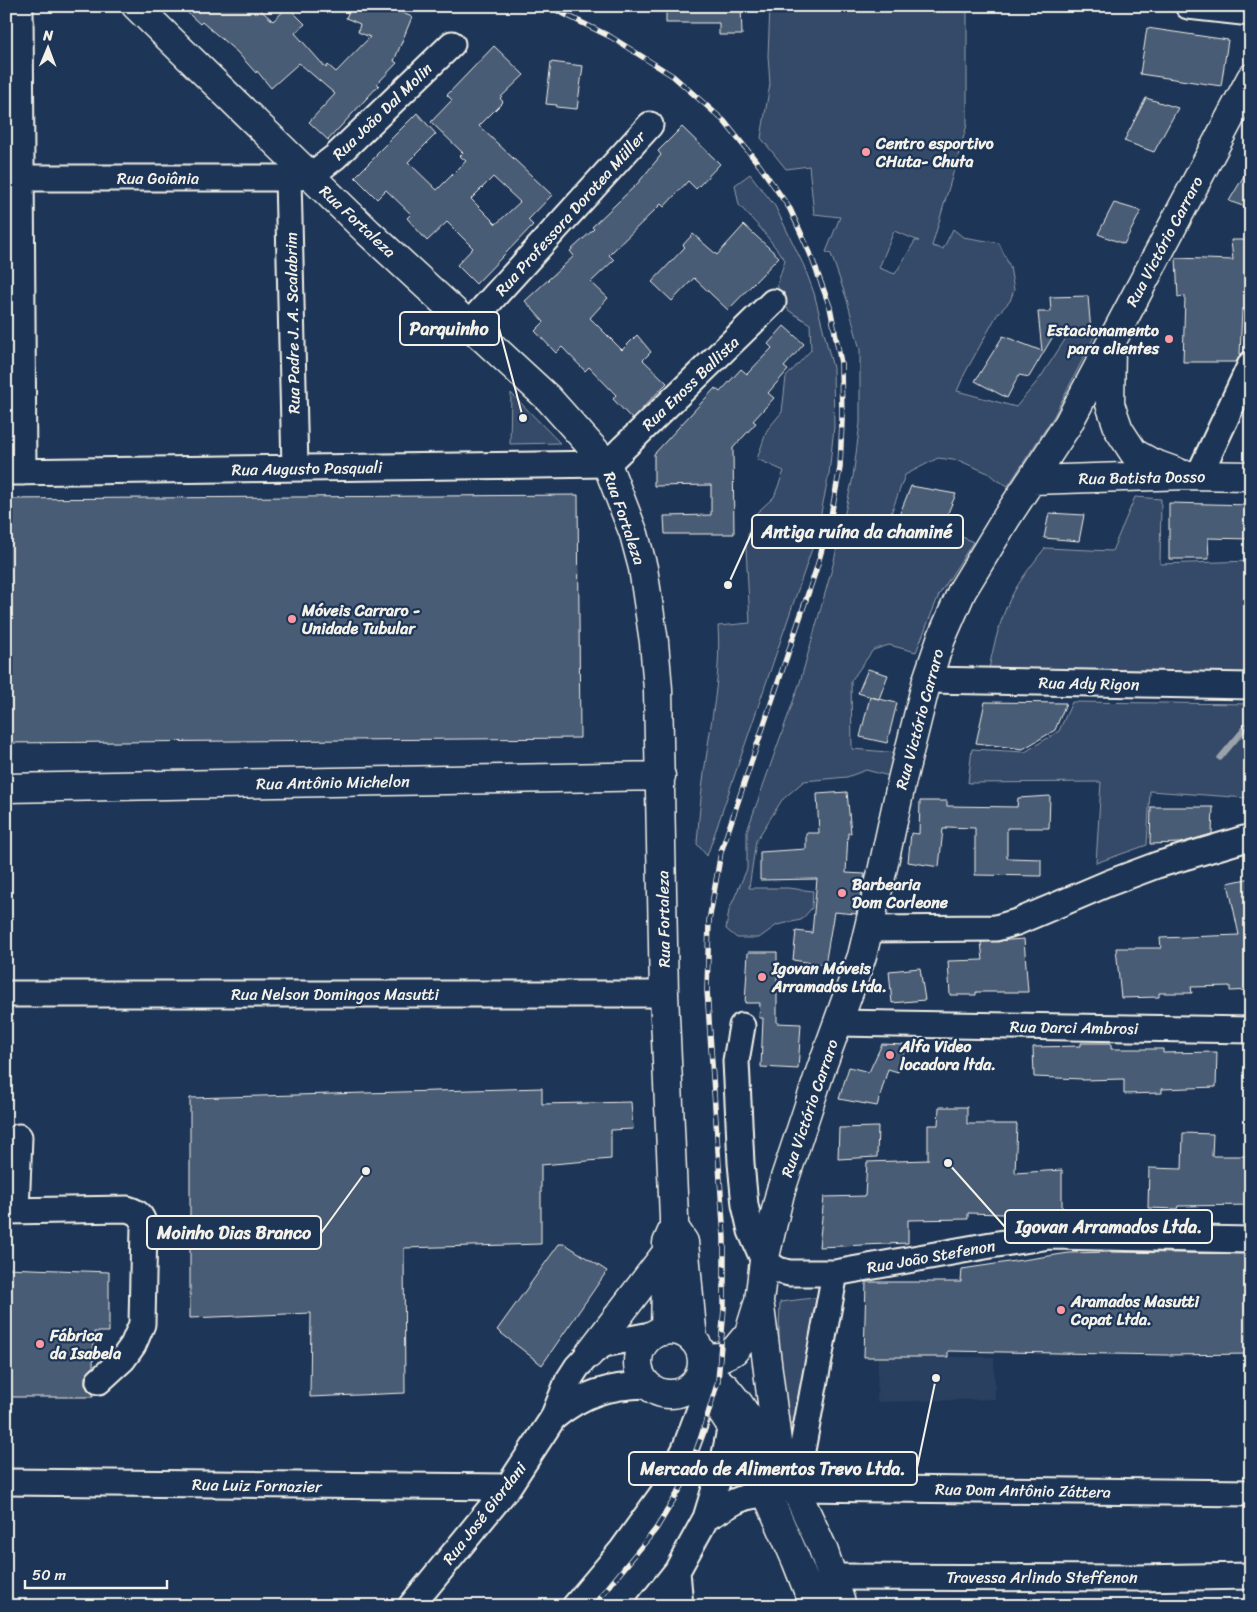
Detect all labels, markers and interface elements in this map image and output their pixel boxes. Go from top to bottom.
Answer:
north arrow [22,22,72,72]
text: N [42,23,54,48]
street label: Rua João Dal Molin [325,55,440,167]
street label: Rua Professora Dorotea Müller [488,123,654,303]
place label: Centro esportivo CHuta- Chuta [875,129,994,176]
marker: Centro esportivo CHuta- Chuta [860,146,872,158]
street label: Rua Goiânia [117,164,199,193]
street label: Rua Victório Carraro [1118,171,1211,312]
street label: Rua Fortaleza [312,178,403,265]
street label: Rua Padre J. A. Scalabrim [276,232,309,414]
callout: Parquinho [400,312,499,345]
text: Parquinho [409,313,489,345]
place label: Estacionamento para clientes [1047,316,1160,363]
street label: Rua Enoss Ballista [635,329,746,438]
marker: Estacionamento para clientes [1163,333,1175,345]
street label: Rua Augusto Pasquali [231,453,383,484]
street label: Rua Batista Dosso [1079,462,1206,493]
street label: Rua Fortaleza [595,468,654,569]
callout: Antiga ruína da chaminé [752,515,963,548]
text: Antiga ruína da chaminé [761,516,953,548]
place label: Móveis Carraro - Unidade Tubular [301,596,421,643]
marker: Móveis Carraro - Unidade Tubular [286,613,298,625]
street label: Rua Victório Carraro [887,646,952,793]
street label: Rua Ady Rigon [1038,668,1140,699]
street label: Rua Antônio Michelon [256,767,410,798]
street label: Rua Fortaleza [648,870,679,968]
place label: Barbearia Dom Corleone [852,870,949,917]
marker: Barbearia Dom Corleone [836,887,848,899]
place label: Igovan Móveis Arramados Ltda. [771,954,887,1001]
marker: Igovan Móveis Arramados Ltda. [756,971,768,983]
street label: Rua Nelson Domingos Masutti [231,980,439,1009]
street label: Rua Darci Ambrosi [1010,1012,1139,1043]
place label: Alfa Video locadora ltda. [899,1032,996,1079]
street label: Rua Victório Carraro [772,1035,847,1181]
marker: Alfa Video locadora ltda. [884,1049,896,1061]
callout: Igovan Arramados Ltda. [1005,1210,1212,1243]
text: Igovan Arramados Ltda. [1015,1211,1202,1243]
callout: Moinho Dias Branco [147,1216,321,1249]
text: Moinho Dias Branco [156,1217,312,1249]
street label: Rua João Stefenon [865,1231,998,1282]
place label: Aramados Masutti Copat Ltda. [1070,1287,1200,1334]
marker: Aramados Masutti Copat Ltda. [1055,1304,1067,1316]
place label: Fábrica da Isabela [49,1321,121,1368]
marker: Fábrica da Isabela [34,1338,46,1350]
callout: Mercado de Alimentos Trevo Ltda. [629,1452,917,1485]
text: Mercado de Alimentos Trevo Ltda. [639,1453,906,1485]
street label: Rua José Giordani [435,1455,534,1571]
street label: Rua Luiz Fornazier [192,1470,323,1501]
street label: Rua Dom Antônio Záttera [935,1474,1111,1507]
scale bar [25,1557,168,1589]
text: 50 m [32,1562,67,1588]
street label: Travessa Arlindo Steffenon [946,1563,1138,1592]

